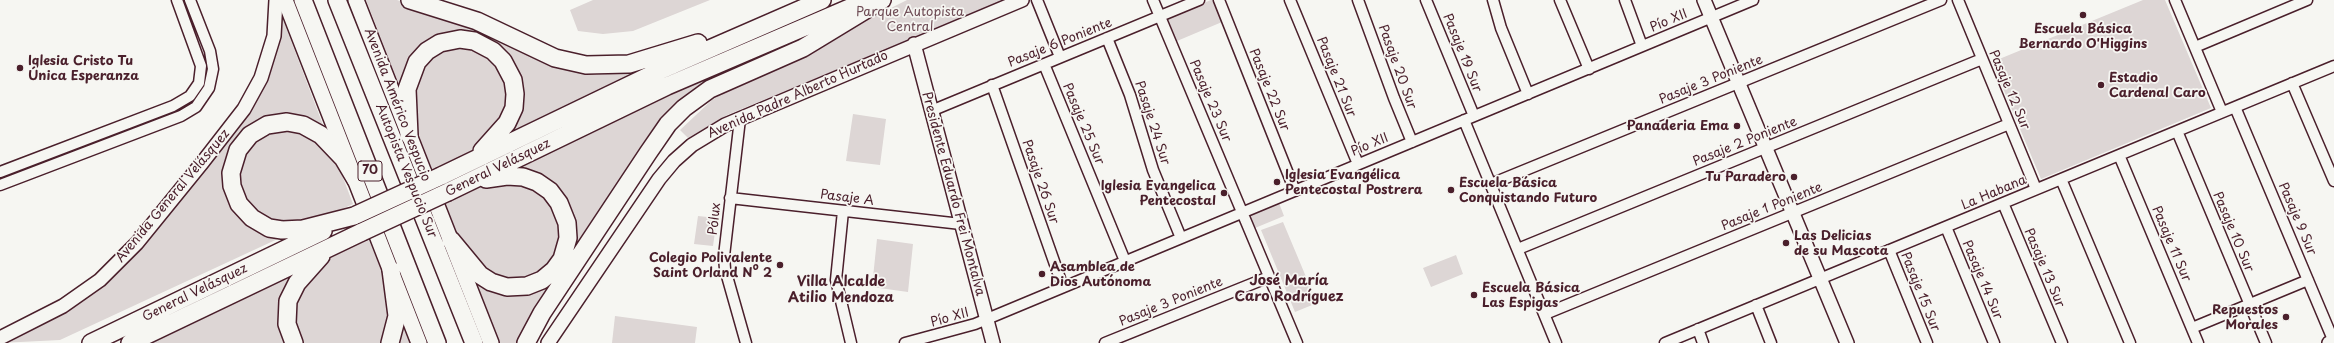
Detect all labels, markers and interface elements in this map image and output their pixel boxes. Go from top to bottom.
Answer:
park label: Parque Autopista Central [856,4,964,35]
street label: Pío XII [1648,6,1690,36]
marker: Escuela Básica Bernardo O'Higgins [2078,10,2088,20]
street label: Pasaje 19 Sur [1439,11,1485,95]
street label: Pasaje 6 Poniente [1006,15,1114,71]
place label: Escuela Básica Bernardo O'Higgins [2019,21,2147,52]
street label: Pasaje 20 Sur [1375,23,1419,111]
street label: Avenida Américo Vespucio [361,26,433,184]
street label: Pasaje 21 Sur [1313,35,1359,119]
street label: Pasaje 22 Sur [1245,46,1293,134]
street label: Avenida Padre Alberto Hurtado [705,48,891,142]
street label: Pasaje 12 Sur [1985,48,2033,132]
street label: Pasaje 3 Poniente [1657,52,1765,108]
place label: Iglesia Cristo Tu Única Esperanza [28,53,139,84]
street label: Pasaje 23 Sur [1186,58,1234,144]
marker: Iglesia Cristo Tu Única Esperanza [15,63,25,73]
place label: Estadio Cardenal Caro [2109,70,2206,101]
street label: Pasaje 24 Sur [1131,79,1173,167]
marker: Estadio Cardenal Caro [2096,80,2106,90]
street label: Pasaje 25 Sur [1059,81,1107,167]
street label: Presidente Eduardo Frei Montalva [918,90,988,298]
street label: Autopista Vespucio Sur [372,102,440,240]
street label: Pasaje 2 Poniente [1691,114,1799,170]
place label: Panaderia Ema [1627,118,1729,134]
marker: Panaderia Ema [1732,121,1742,131]
street label: Avenida General Velásquez [113,126,233,266]
street label: Pío XII [1349,130,1391,160]
street label: General Velásquez [443,136,553,200]
street label: Pasaje 26 Sur [1018,138,1062,226]
road number: 70 [358,161,382,181]
place label: Iglesia Evangélica Pentecostal Postrera [1285,167,1423,198]
place label: Tu Paradero [1705,169,1786,185]
marker: Tu Paradero [1789,172,1799,182]
street label: La Habana [1959,172,2029,214]
place label: Escuela Básica Conquistando Futuro [1459,175,1597,206]
marker: Iglesia Evangélica Pentecostal Postrera [1272,177,1282,187]
place label: Iglesia Evangelica Pentecostal [1101,178,1216,209]
street label: Pasaje 1 Poniente [1719,180,1825,234]
street label: Pasaje 9 Sur [2275,180,2319,258]
marker: Escuela Básica Conquistando Futuro [1446,185,1456,195]
street label: Pasaje A [819,187,875,209]
marker: Iglesia Evangelica Pentecostal [1219,188,1229,198]
street label: Pasaje 10 Sur [2209,190,2257,274]
street label: Pólux [706,202,724,236]
street label: Pasaje 11 Sur [2148,204,2194,284]
street label: Pasaje 13 Sur [2020,226,2068,310]
place label: Las Delicias de su Mascota [1794,228,1889,259]
marker: Las Delicias de su Mascota [1781,238,1791,248]
street label: Pasaje 14 Sur [1958,238,2006,322]
place label: Colegio Polivalente Saint Orland Nº 2 [649,250,772,281]
street label: Pasaje 15 Sur [1897,250,1943,334]
place label: Asamblea de Dios Autónoma [1050,259,1151,290]
marker: Colegio Polivalente Saint Orland Nº 2 [775,260,785,270]
street label: General Velásquez [140,261,250,325]
marker: Asamblea de Dios Autónoma [1037,269,1047,279]
district label: José María Caro Rodríguez [1234,273,1344,306]
district label: Villa Alcalde Atilio Mendoza [788,274,894,306]
street label: Pasaje 3 Poniente [1117,274,1225,330]
place label: Escuela Básica Las Espigas [1482,280,1580,311]
marker: Escuela Básica Las Espigas [1469,290,1479,300]
place label: Repuestos Morales [2212,302,2278,333]
street label: Pío XII [929,305,971,331]
marker: Repuestos Morales [2281,312,2291,322]

